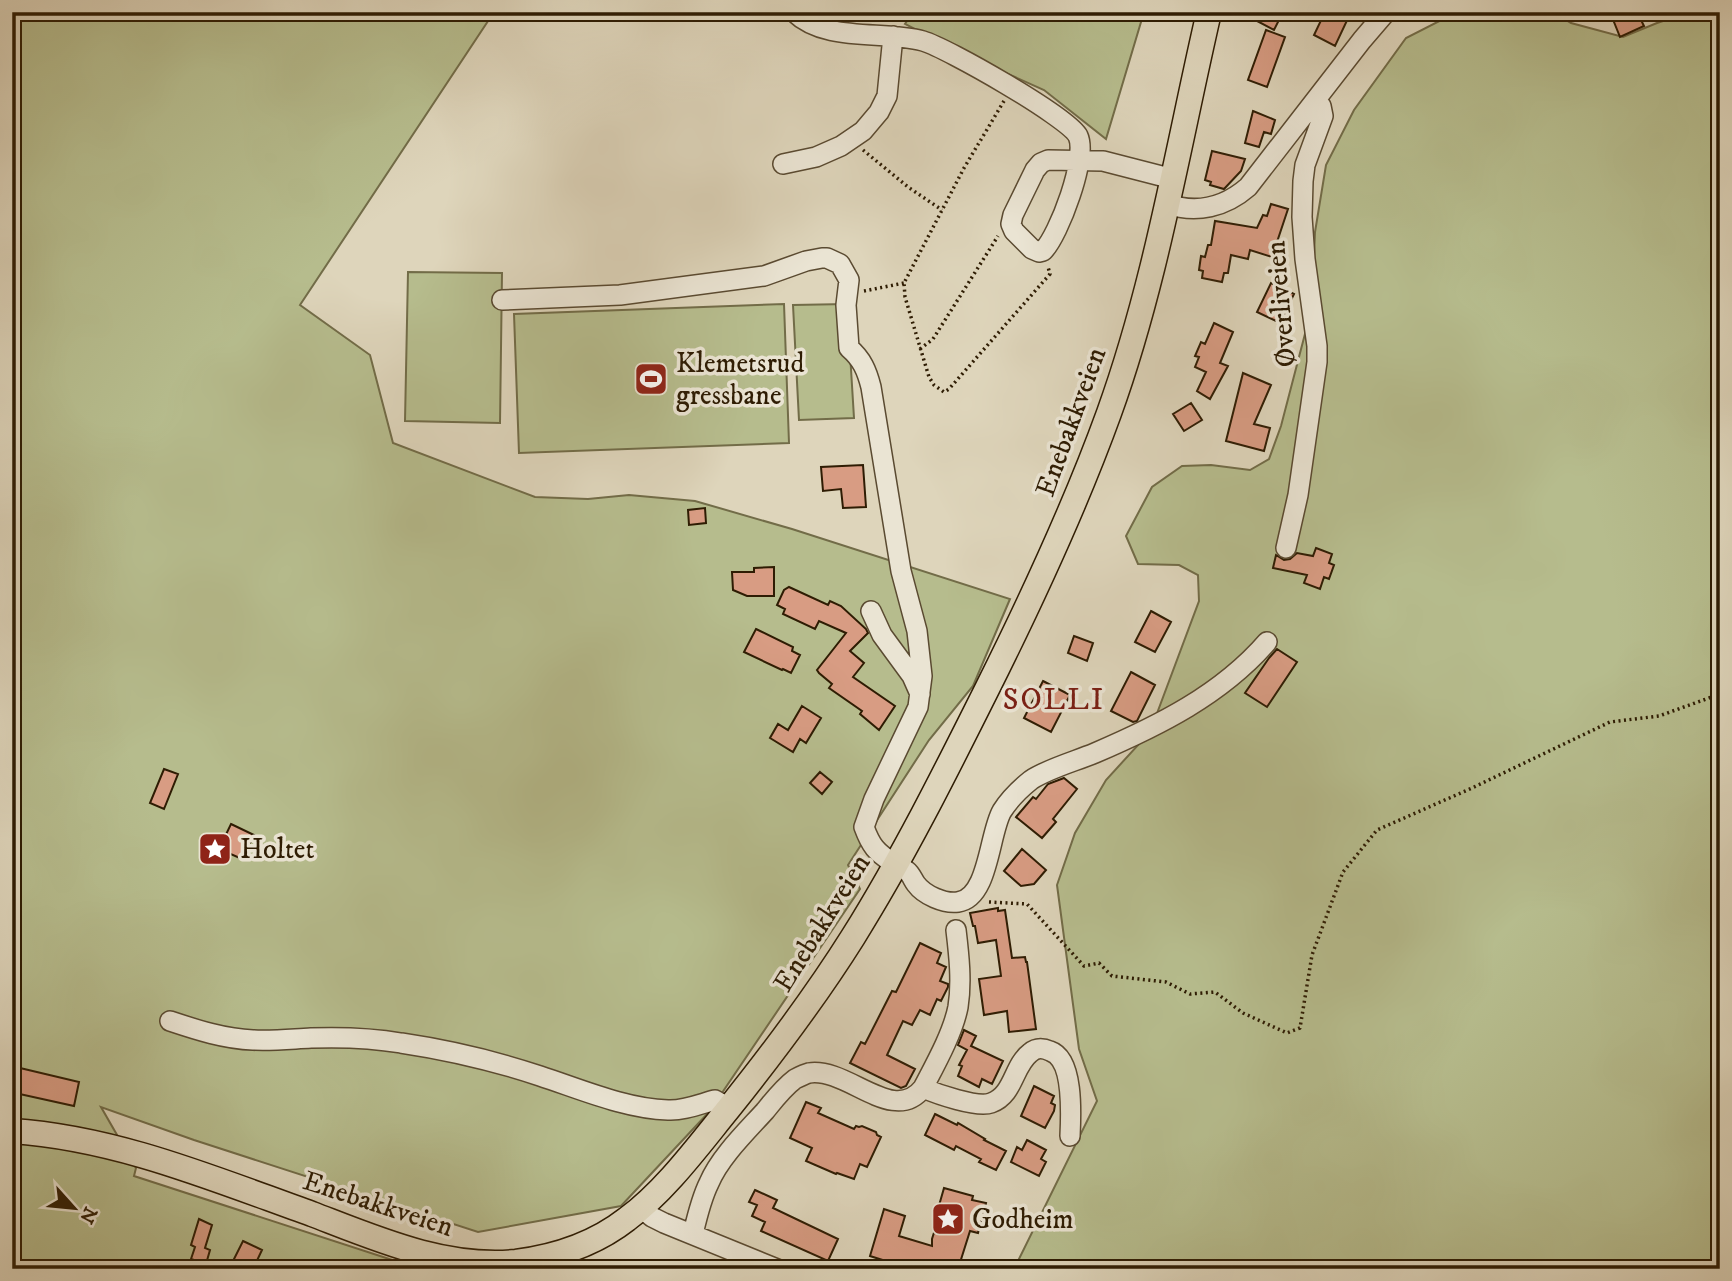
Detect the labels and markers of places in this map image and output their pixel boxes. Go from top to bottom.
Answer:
place label: Klemetsrud gressbane [676,346,804,413]
sports icon: Klemetsrud gressbane [632,360,670,398]
place icon: Holtet [196,830,234,868]
place label: Holtet [240,832,314,867]
place icon: Godheim [929,1200,967,1238]
place label: Godheim [972,1202,1074,1237]

